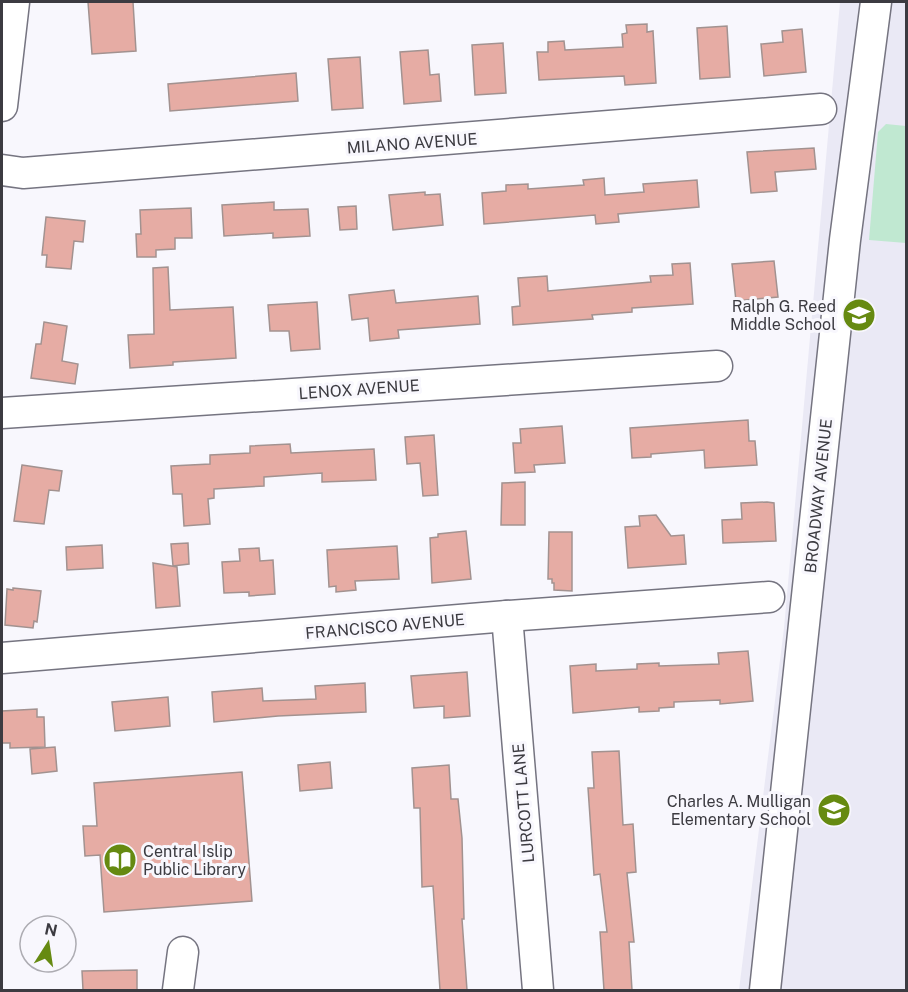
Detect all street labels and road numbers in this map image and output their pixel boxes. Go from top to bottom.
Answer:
street label: MILANO AVENUE [346,129,478,158]
street label: LENOX AVENUE [298,376,420,403]
street label: BROADWAY AVENUE [801,418,836,574]
street label: FRANCISCO AVENUE [305,610,466,643]
street label: LURCOTT LANE [509,742,538,863]

